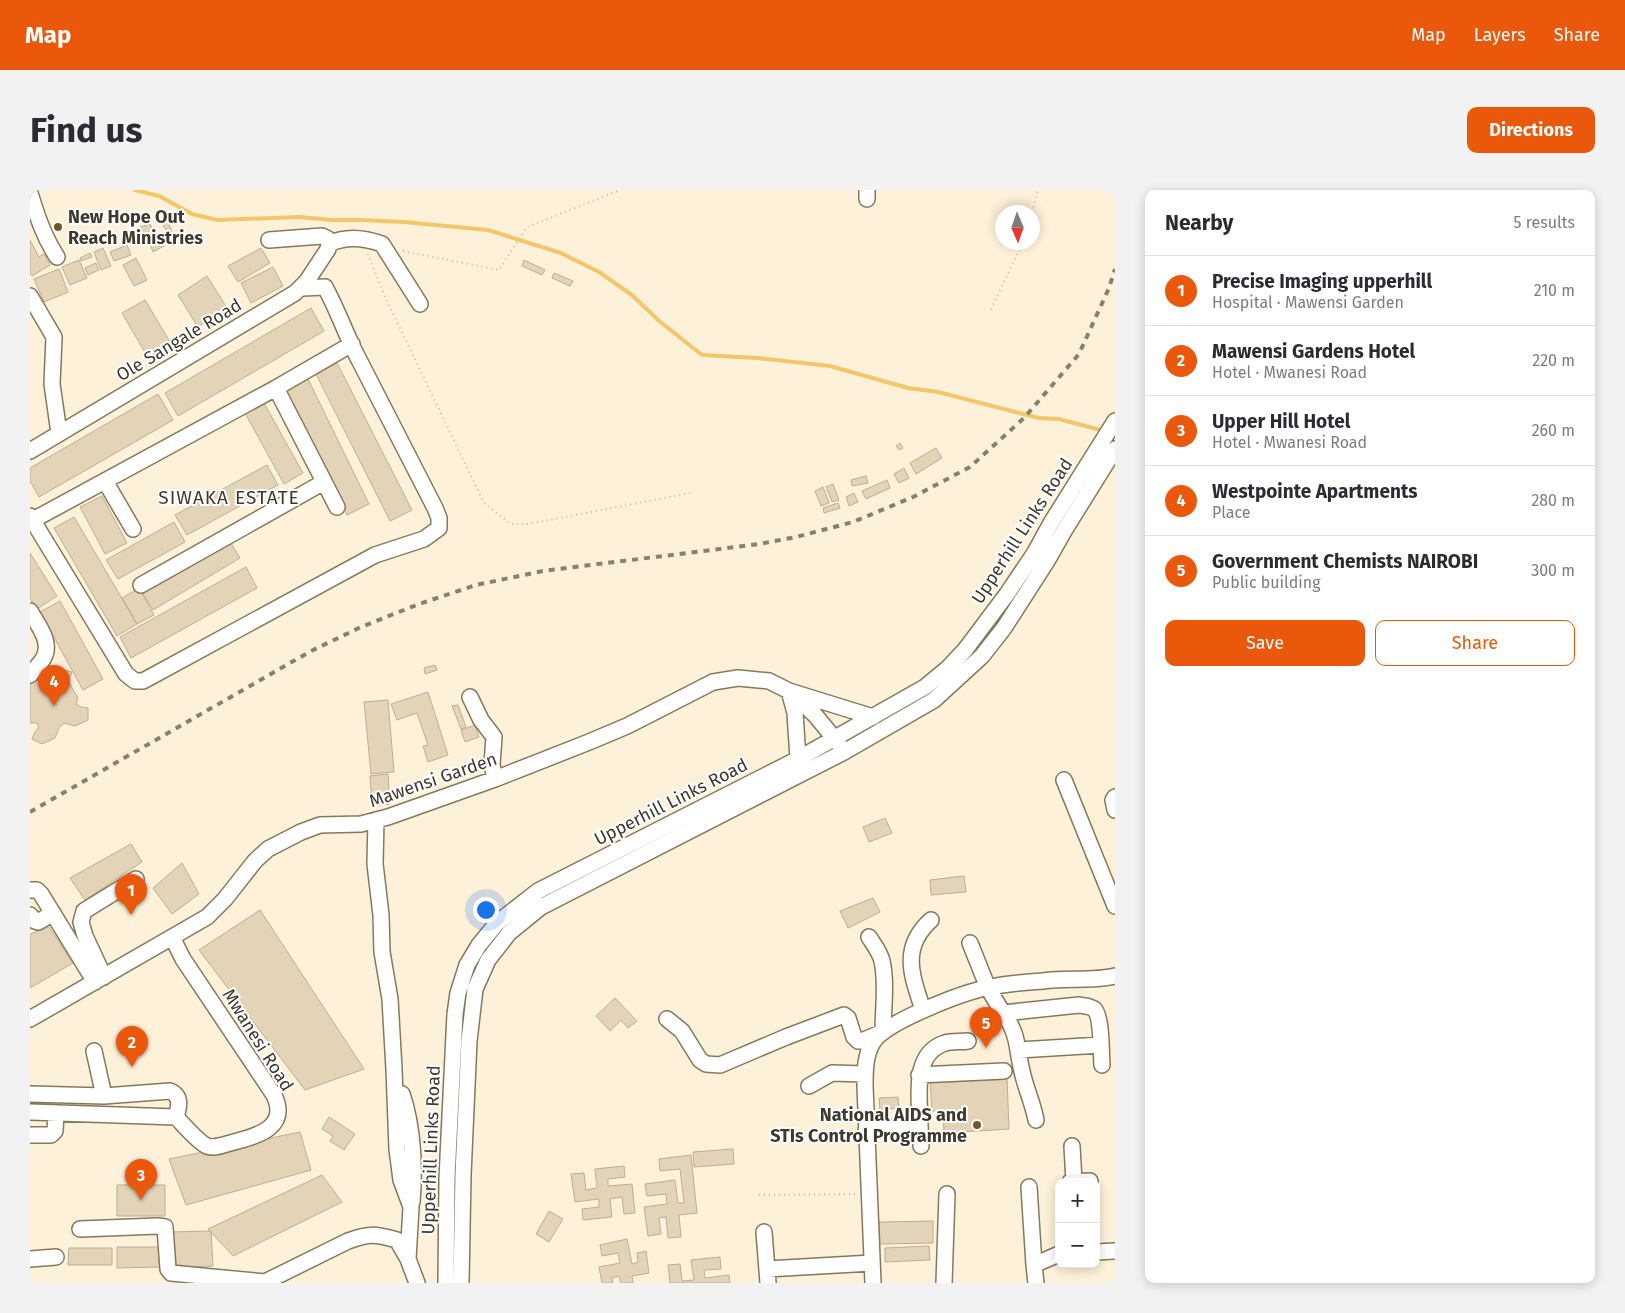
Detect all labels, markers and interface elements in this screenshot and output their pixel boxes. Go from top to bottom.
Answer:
text: Map [25,21,71,49]
text: Map [1411,24,1446,46]
text: Layers [1474,24,1526,46]
text: Share [1554,24,1600,46]
button: Directions [1467,107,1595,153]
text: Find us [30,109,142,151]
north arrow [995,205,1040,250]
place label: New Hope Out Reach Ministries [68,206,203,249]
text: Nearby [1165,210,1233,236]
text: 5 results [1514,213,1575,232]
marker: New Hope Out Reach Ministries [52,221,64,233]
text: Precise Imaging upperhill [1212,270,1432,293]
text: 1 [1177,281,1185,300]
text: 210 m [1534,281,1575,300]
text: Hospital · Mawensi Garden [1212,293,1404,312]
street label: Ole Sangale Road [112,294,246,386]
text: Mawensi Gardens Hotel [1212,340,1415,363]
text: 2 [1177,351,1185,370]
text: 220 m [1532,351,1575,370]
text: Hotel · Mwanesi Road [1212,363,1367,382]
text: Upper Hill Hotel [1212,410,1350,433]
text: 3 [1177,421,1185,440]
text: 260 m [1532,421,1575,440]
text: Hotel · Mwanesi Road [1212,433,1367,452]
street label: Upperhill Links Road [967,454,1077,608]
text: Westpointe Apartments [1212,480,1417,503]
district label: SIWAKA ESTATE [158,486,300,509]
text: 4 [1176,491,1186,510]
text: 280 m [1531,491,1575,510]
text: Place [1212,503,1251,522]
text: Government Chemists NAIROBI [1212,550,1478,573]
text: 5 [1177,561,1185,580]
text: 300 m [1531,561,1575,580]
text: Public building [1212,573,1320,592]
button: Save [1165,620,1365,666]
button: Share [1375,620,1575,666]
pin: 4 [38,665,70,706]
street label: Mawensi Garden [366,748,500,812]
street label: Upperhill Links Road [591,754,751,850]
pin: 1 [115,874,147,915]
your location [473,897,499,923]
street label: Mwanesi Road [218,985,298,1095]
pin: 5 [970,1007,1002,1048]
pin: 2 [116,1026,148,1067]
street label: Upperhill Links Road [417,1065,445,1235]
place label: National AIDS and STIs Control Programme [770,1104,967,1147]
marker: National AIDS and STIs Control Programme [971,1119,983,1131]
pin: 3 [125,1159,157,1200]
map controls [1055,1178,1100,1268]
button: + [1055,1178,1100,1223]
button: − [1055,1223,1100,1268]

